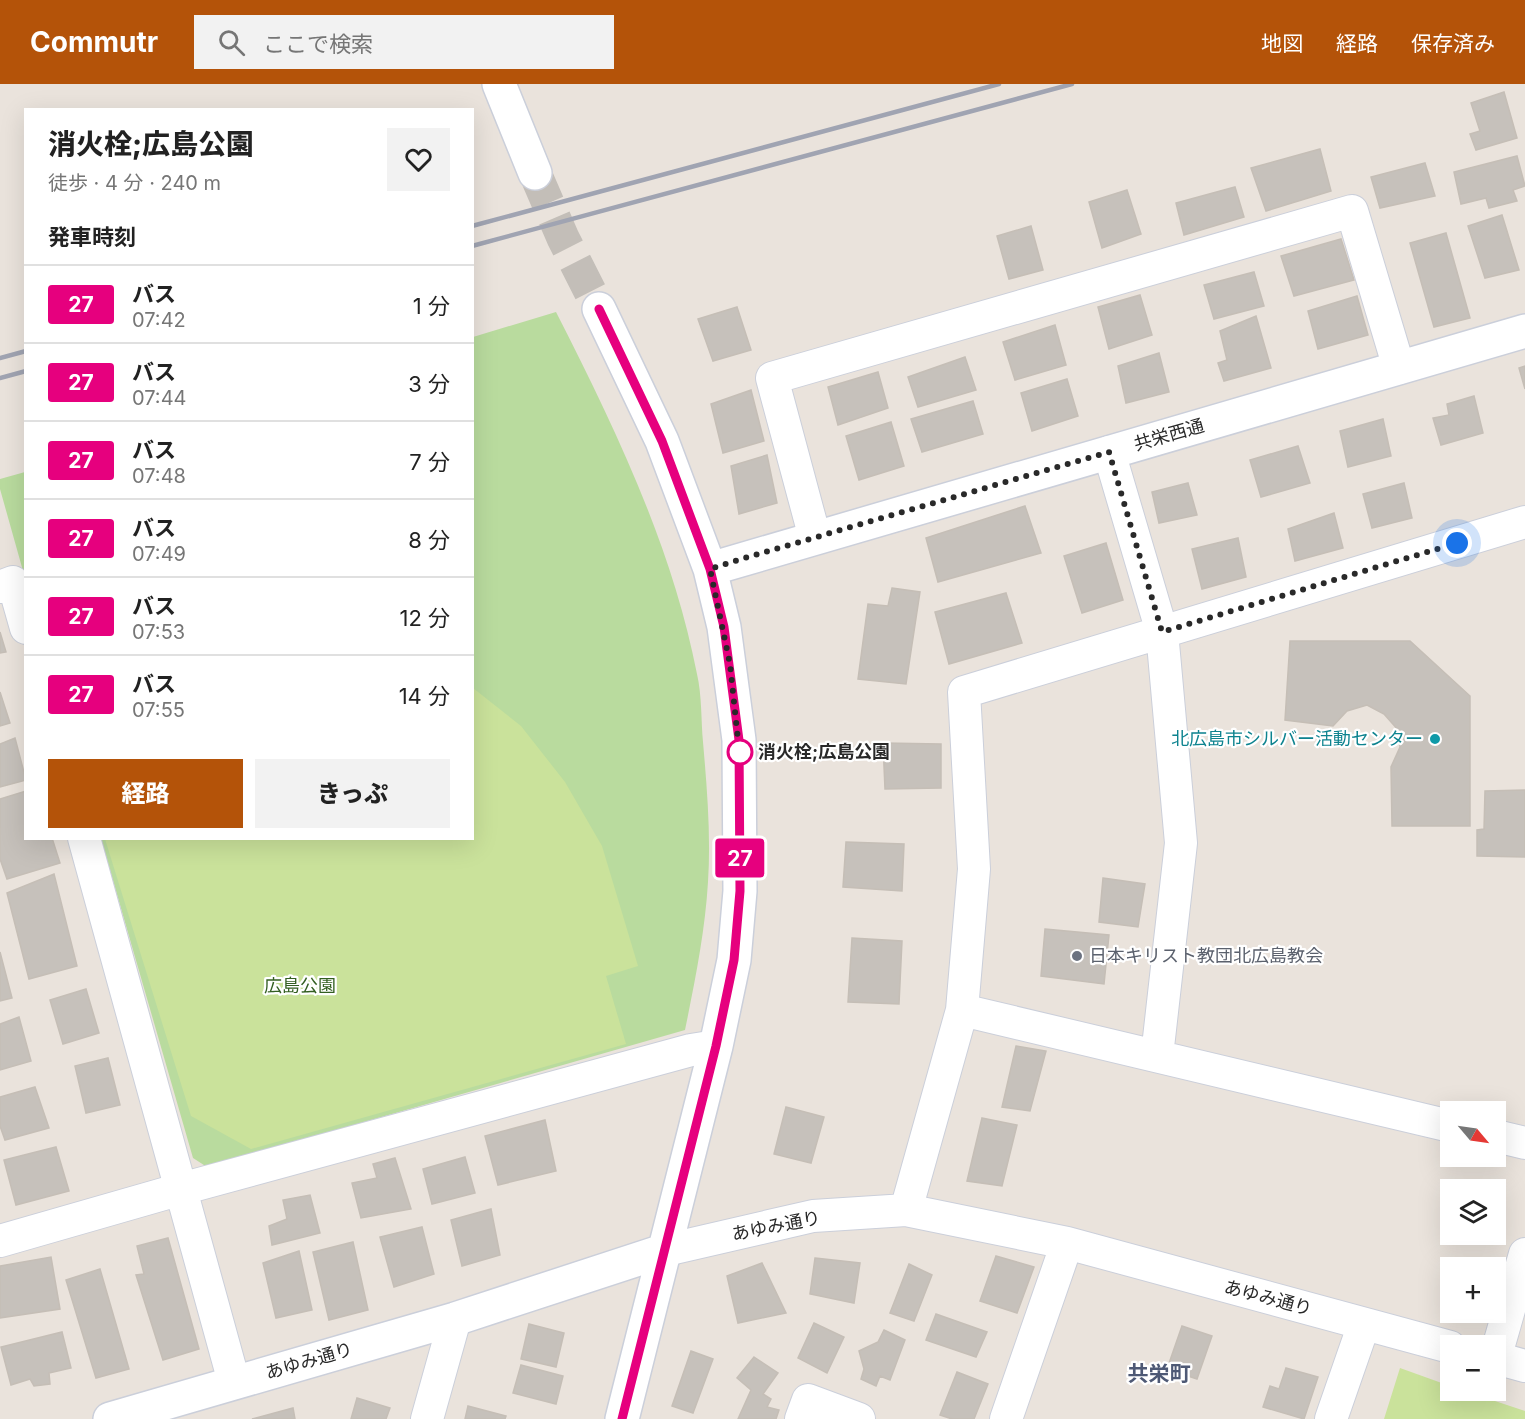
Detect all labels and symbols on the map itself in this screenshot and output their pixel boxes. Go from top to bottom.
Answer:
street label: 共栄西通 [1131,415,1206,455]
your location [1442,528,1472,558]
place label: 北広島市シルバー活動センター [1171,728,1423,749]
marker: 北広島市シルバー活動センター [1428,732,1442,746]
marker: 消火栓;広島公園 [727,739,753,765]
place label: 消火栓;広島公園 [758,741,890,762]
line badge: 27 [713,838,767,878]
place label: 日本キリスト教団北広島教会 [1089,945,1323,966]
marker: 日本キリスト教団北広島教会 [1070,949,1084,963]
park label: 広島公園 [264,975,336,996]
north arrow [1440,1101,1506,1167]
street label: あゆみ通り [730,1207,822,1244]
street label: あゆみ通り [1222,1276,1314,1319]
street label: あゆみ通り [263,1338,355,1383]
district label: 共栄町 [1128,1361,1191,1386]

